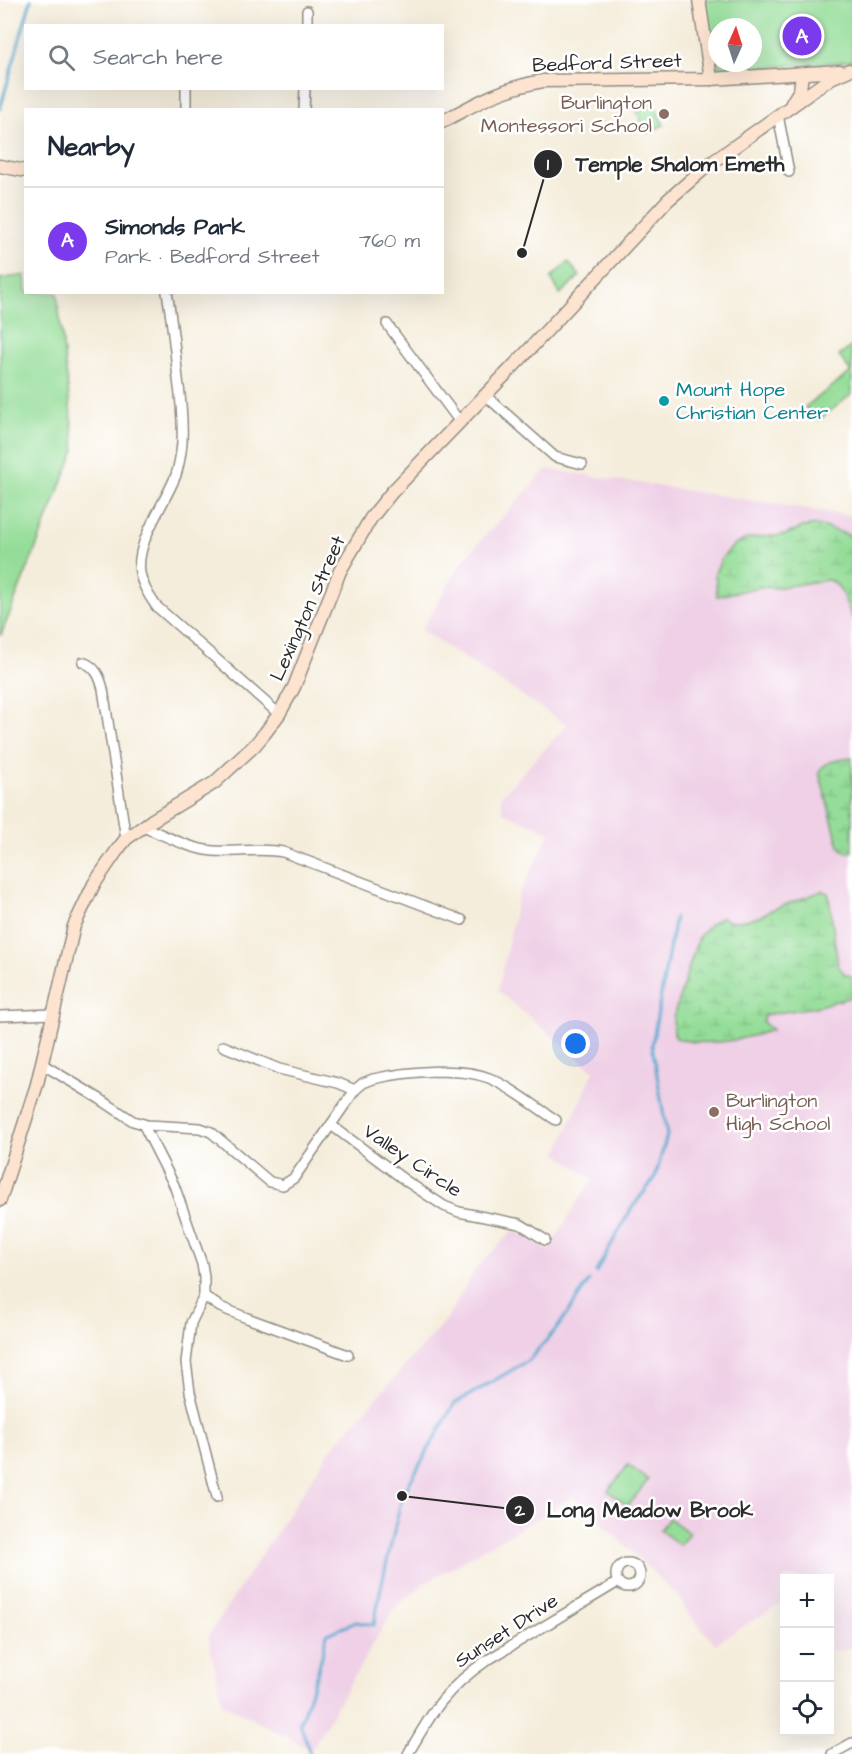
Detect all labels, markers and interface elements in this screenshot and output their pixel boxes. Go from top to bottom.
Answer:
pin: A [782,14,822,58]
north arrow [708,18,762,72]
search box [24,24,444,90]
icon: search [45,41,78,74]
text: Search here [93,42,223,73]
street label: Bedford Street [532,46,682,80]
place label: Burlington Montessori School [481,89,652,140]
marker: Burlington Montessori School [657,107,671,121]
text: Nearby [48,129,135,165]
callout: Temple Shalom Emeth [533,144,796,183]
text: Temple Shalom Emeth [574,150,785,180]
text: 1 [547,152,550,177]
text: Simonds Park [105,212,245,243]
text: A [61,227,74,255]
text: 760 m [359,227,420,255]
text: Park · Bedford Street [105,243,320,271]
place label: Mount Hope Christian Center [676,376,828,427]
marker: Mount Hope Christian Center [657,394,671,408]
street label: Lexington Street [263,531,353,686]
your location [561,1029,590,1058]
place label: Burlington High School [726,1087,830,1139]
marker: Burlington High School [707,1105,721,1119]
street label: Valley Circle [357,1117,468,1205]
callout: Long Meadow Brook [505,1490,766,1529]
text: Long Meadow Brook [547,1496,753,1527]
text: 2 [514,1498,526,1523]
map controls [780,1574,834,1736]
button: + [780,1574,834,1628]
street label: Sunset Drive [449,1587,564,1675]
button: − [780,1628,834,1682]
button: locate [780,1682,834,1736]

